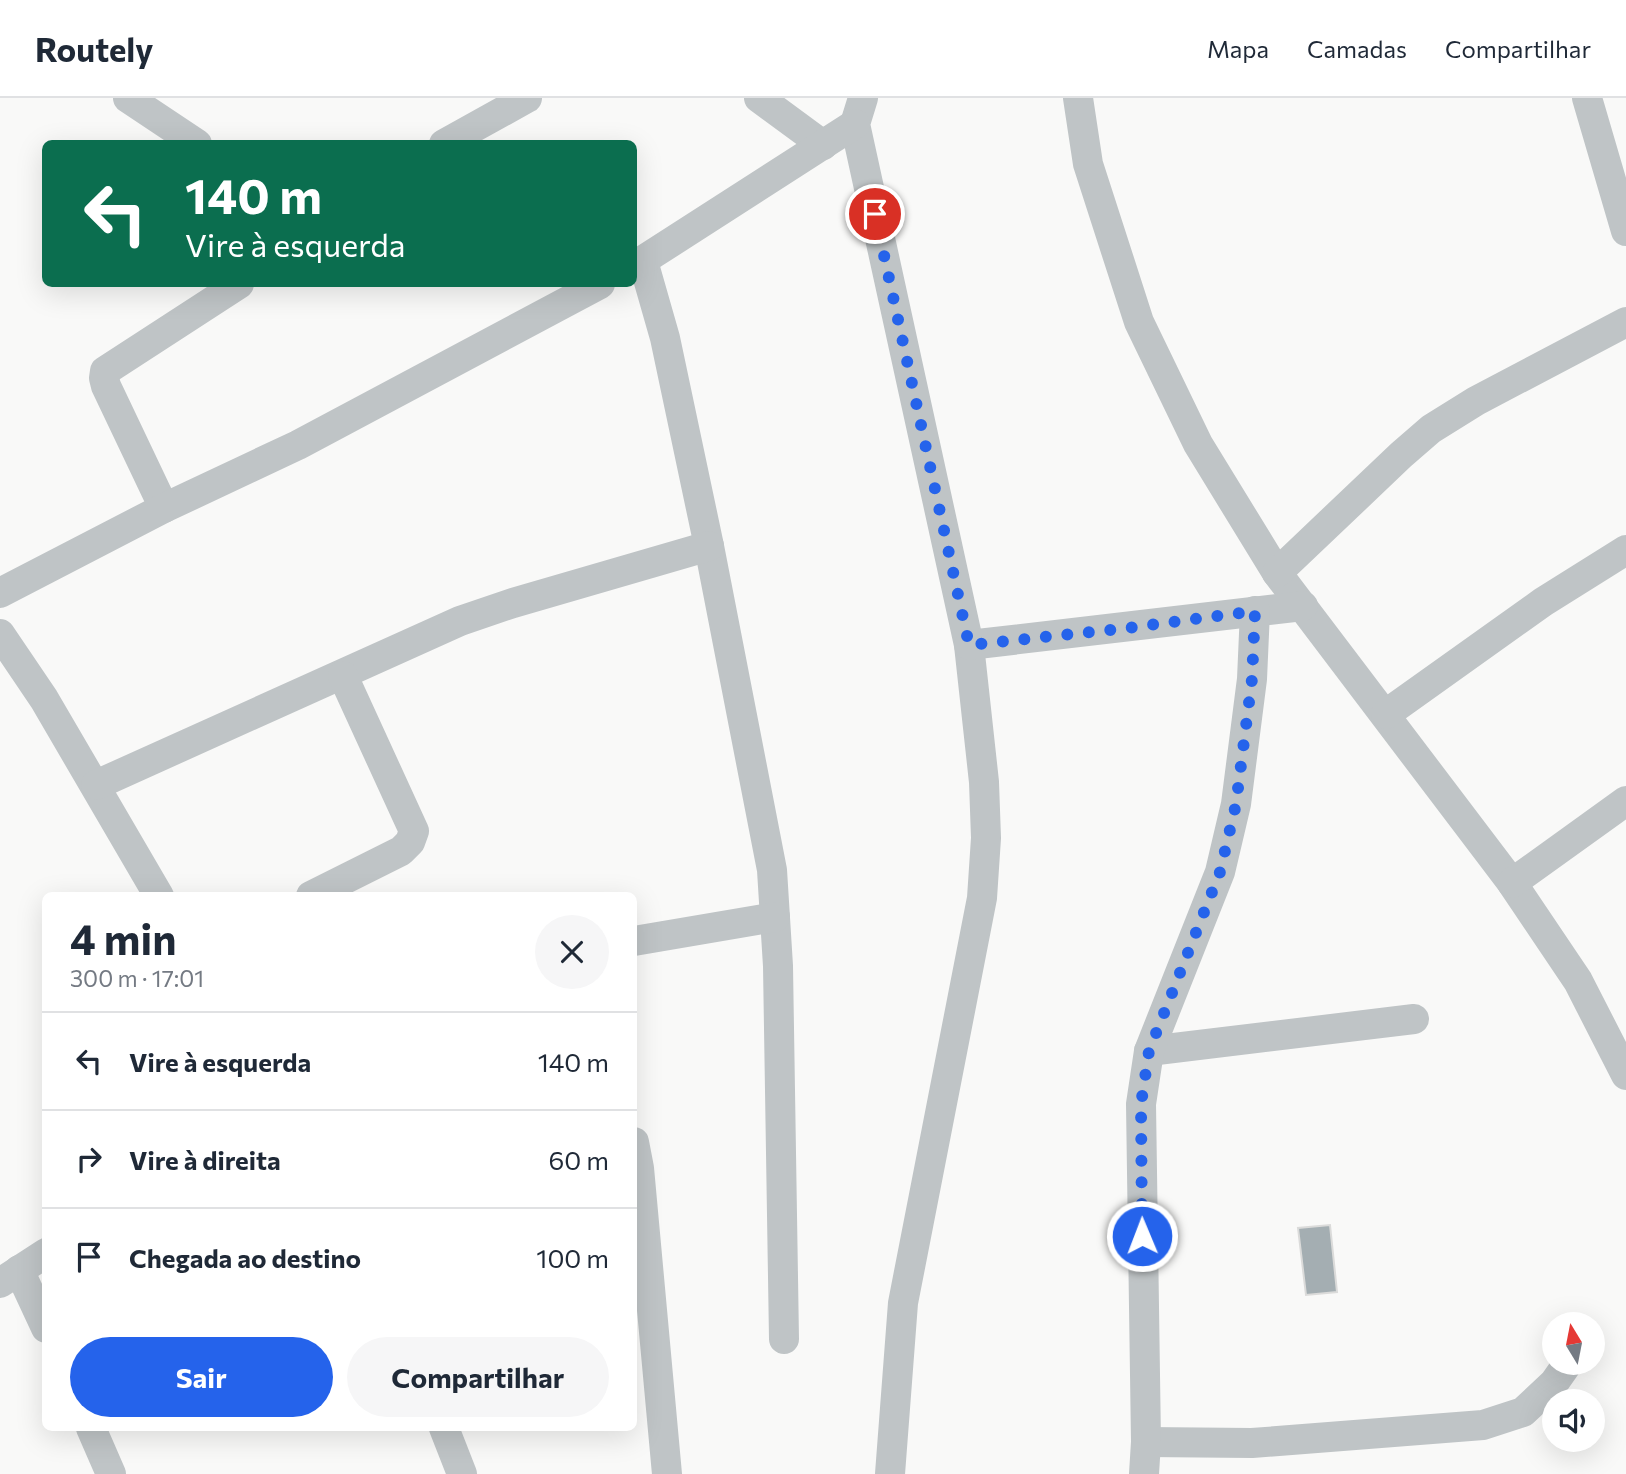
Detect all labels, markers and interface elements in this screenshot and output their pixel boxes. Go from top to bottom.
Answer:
text: Routely [35,28,153,69]
text: Mapa [1207,34,1269,63]
text: Camadas [1307,34,1407,63]
text: Compartilhar [1445,34,1591,63]
text: 140 m [185,164,322,224]
icon: left [70,168,161,259]
pin [845,184,905,244]
icon: arrive [856,195,894,233]
text: Vire à esquerda [185,224,406,264]
text: 4 min [70,912,176,964]
button: close [535,915,609,989]
text: 300 m · 17:01 [70,964,204,992]
icon: left [70,1042,108,1080]
text: Vire à esquerda [129,1046,311,1077]
text: 140 m [538,1046,609,1077]
icon: right [70,1140,108,1178]
text: Vire à direita [129,1144,281,1175]
text: 60 m [549,1144,609,1175]
position arrow [1105,1199,1179,1273]
icon: arrive [70,1238,108,1276]
text: Chegada ao destino [129,1242,361,1273]
text: 100 m [536,1242,609,1273]
north arrow [1542,1312,1605,1376]
map controls [1542,1312,1605,1452]
button: Sair [70,1337,333,1417]
button: Compartilhar [347,1337,609,1417]
button: sound [1542,1389,1605,1452]

